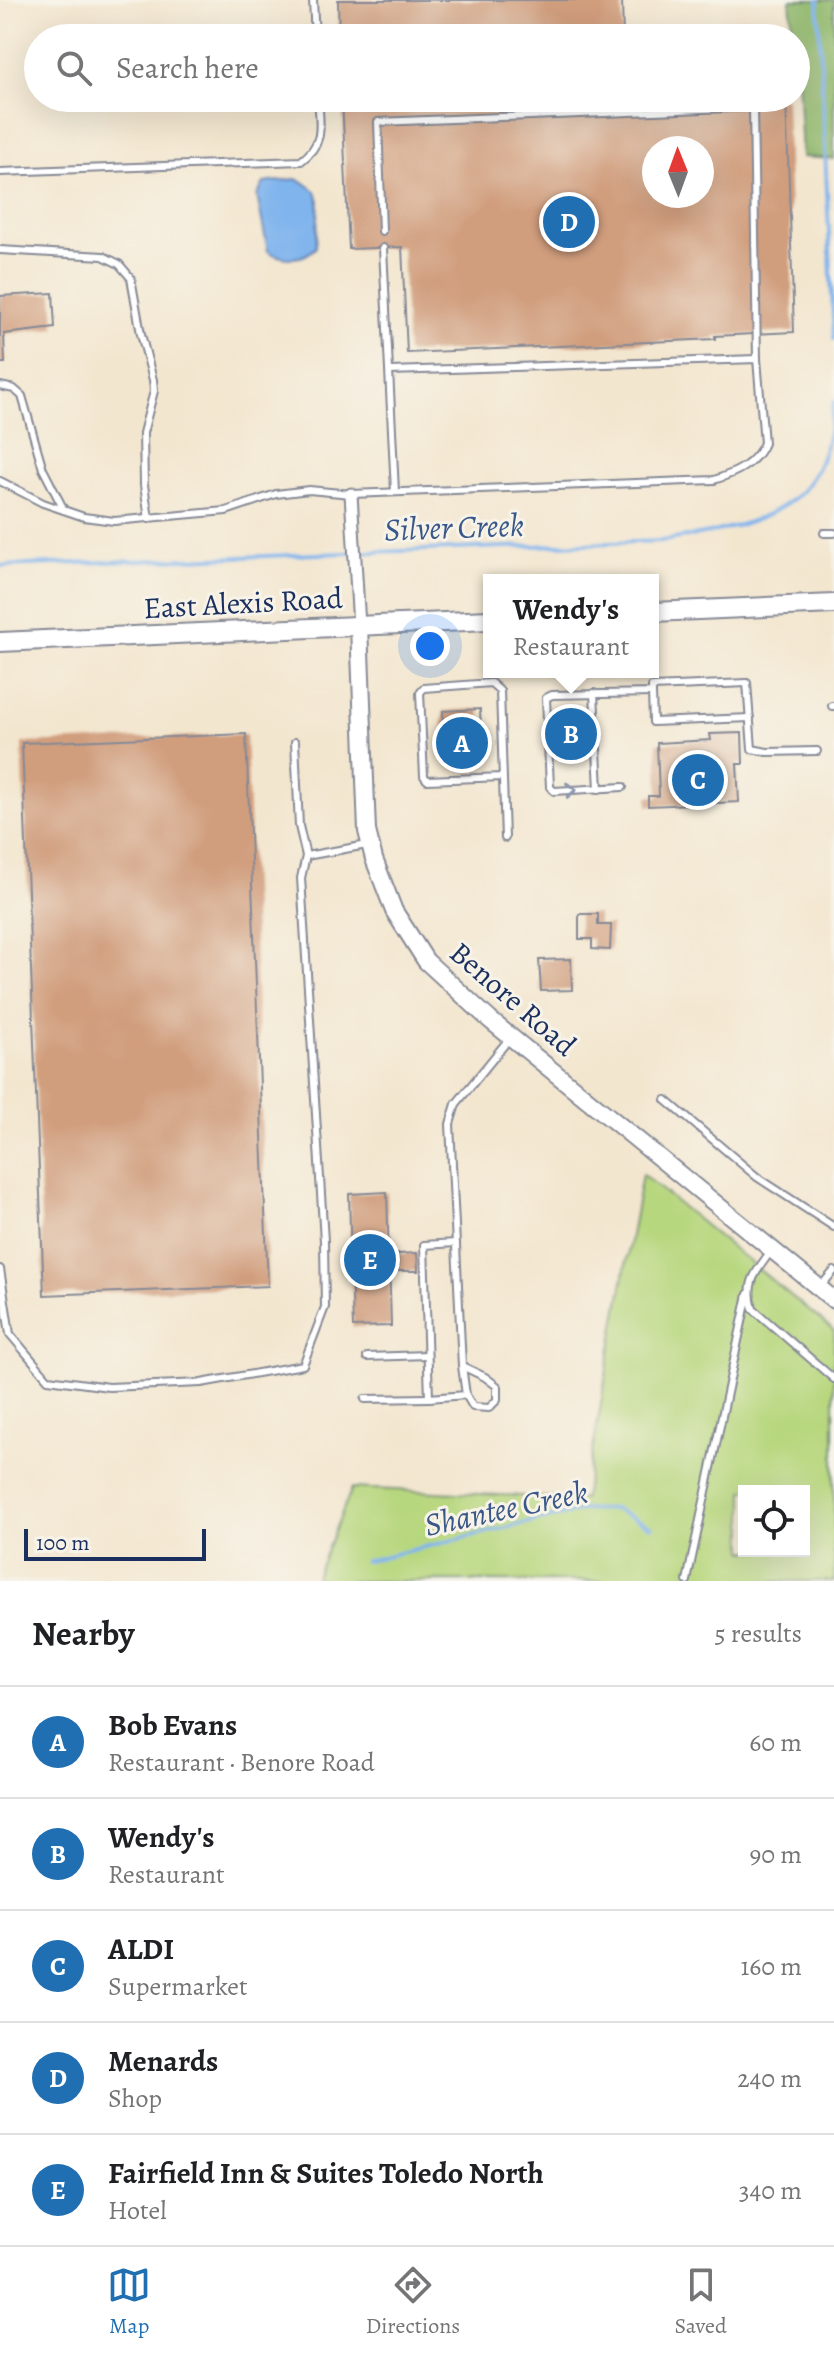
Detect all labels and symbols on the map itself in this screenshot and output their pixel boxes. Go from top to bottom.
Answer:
north arrow [642,136,714,208]
pin: D [543,192,595,252]
water label: Silver Creek [383,503,525,551]
street label: East Alexis Road [142,578,344,628]
your location [410,626,450,666]
pin: B [545,704,597,764]
pin: A [436,713,488,773]
pin: C [672,750,724,810]
one-way arrow [565,782,578,799]
street label: Benore Road [441,933,585,1066]
pin: E [344,1230,396,1290]
water label: Shantee Creek [420,1469,592,1547]
scale bar [24,1525,206,1561]

